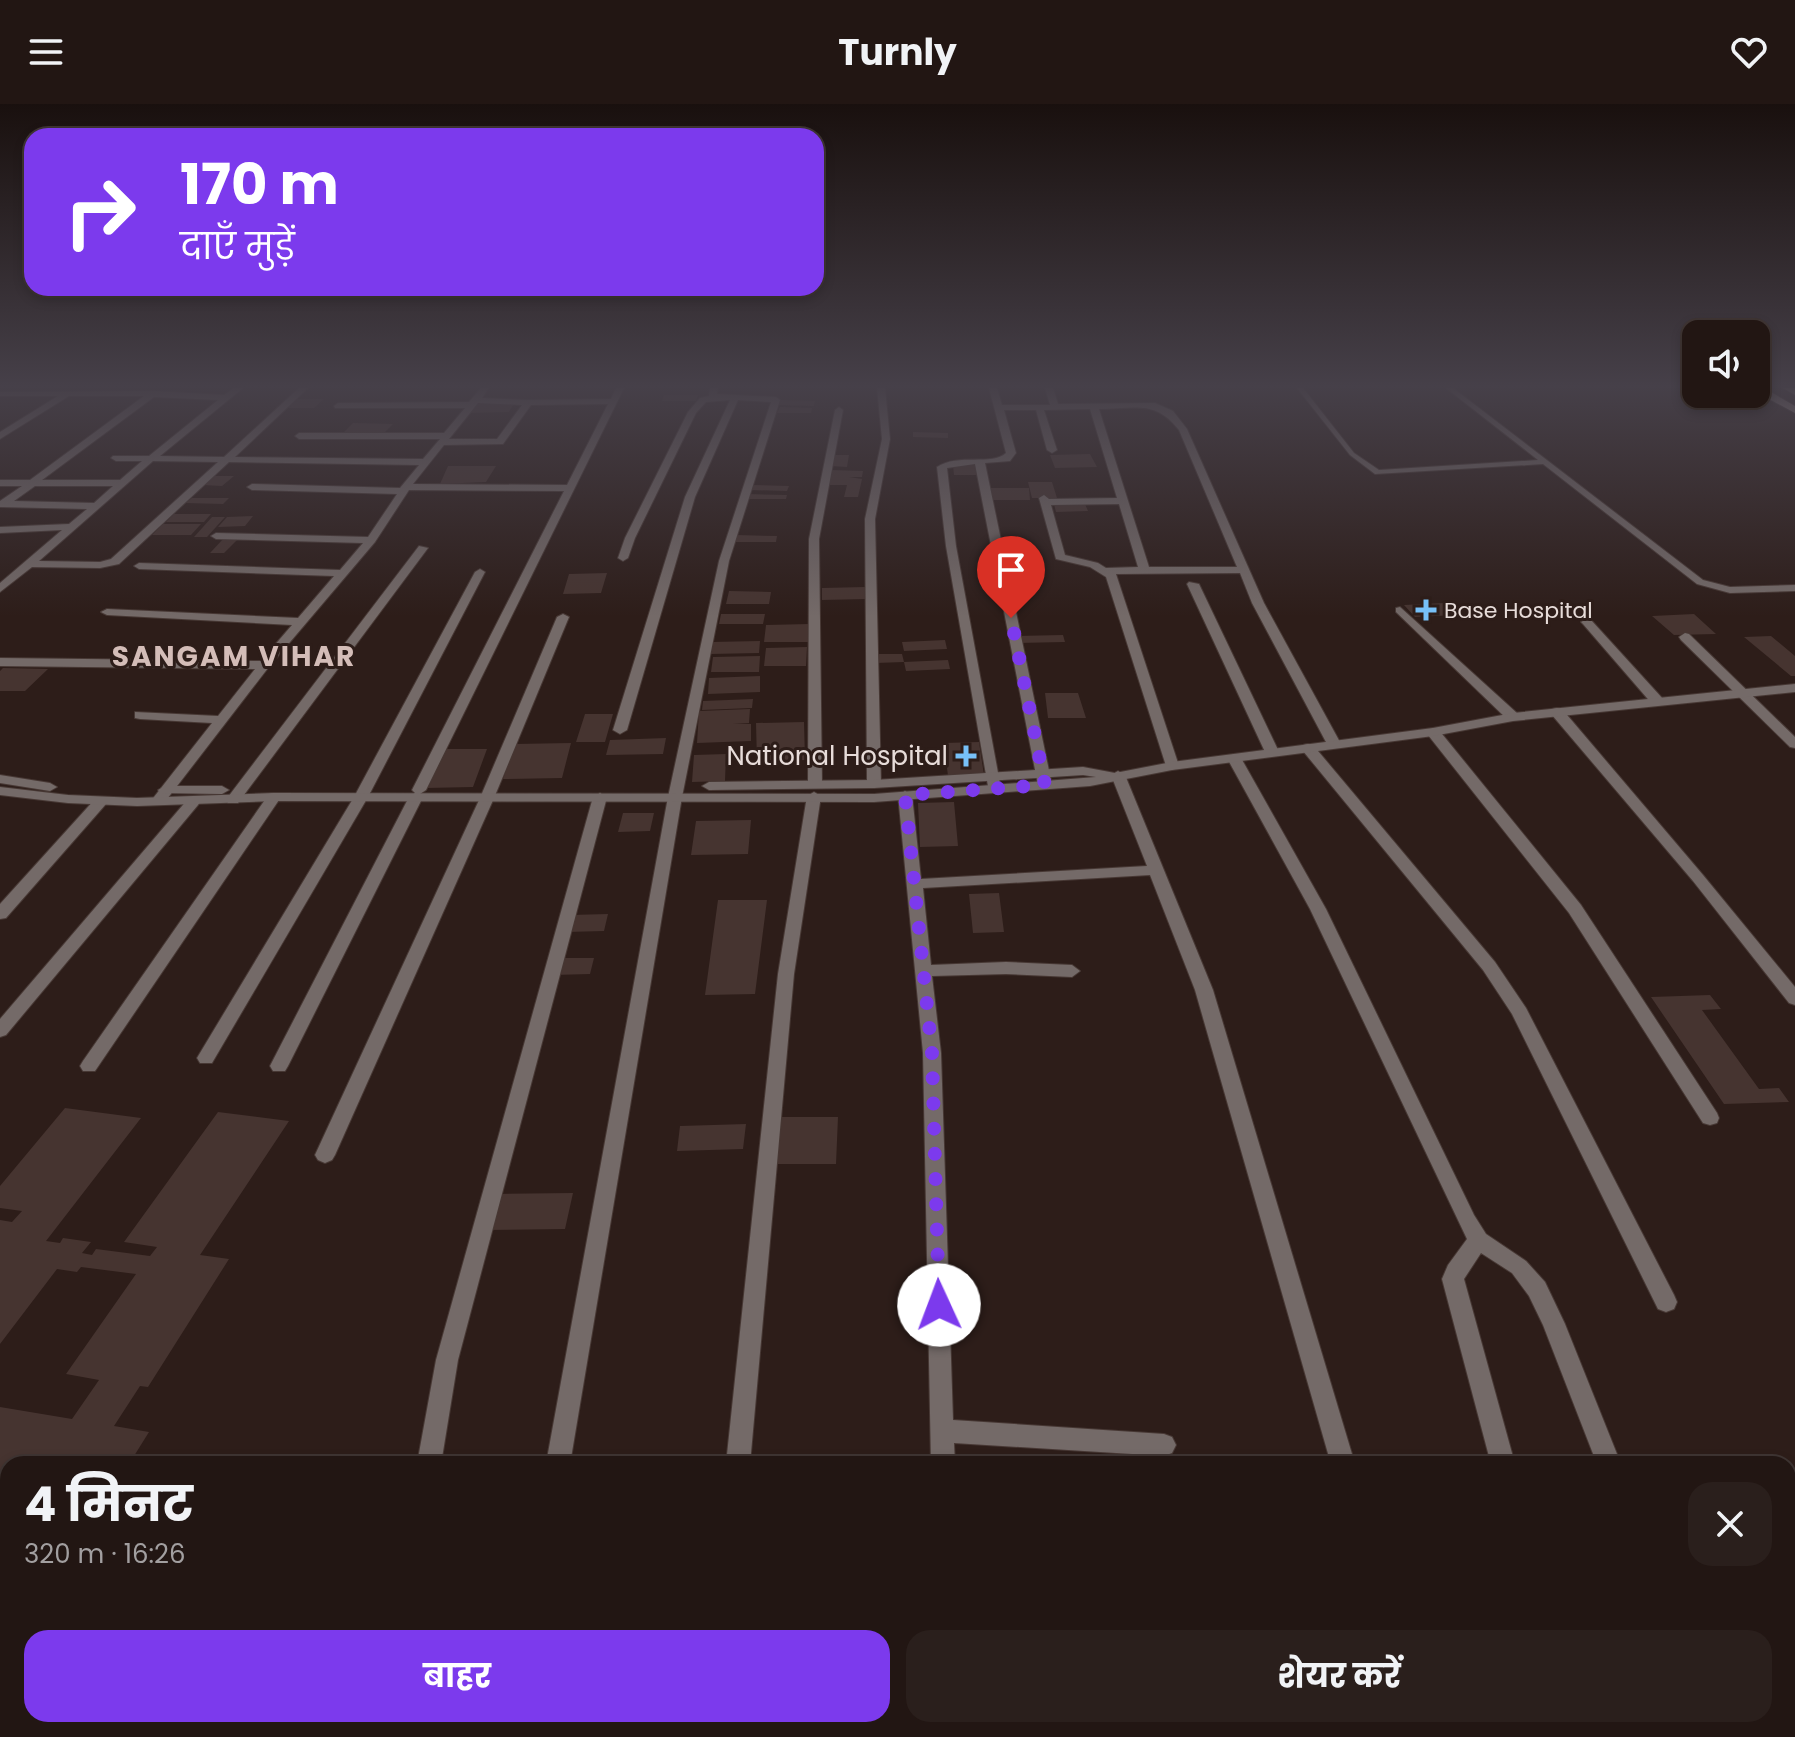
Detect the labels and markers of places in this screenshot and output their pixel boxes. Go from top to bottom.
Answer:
pin [977,536,1045,618]
place label: Base Hospital [1444,595,1593,626]
marker: Base Hospital [1415,599,1437,621]
place label: National Hospital [726,738,948,774]
marker: National Hospital [955,745,977,767]

